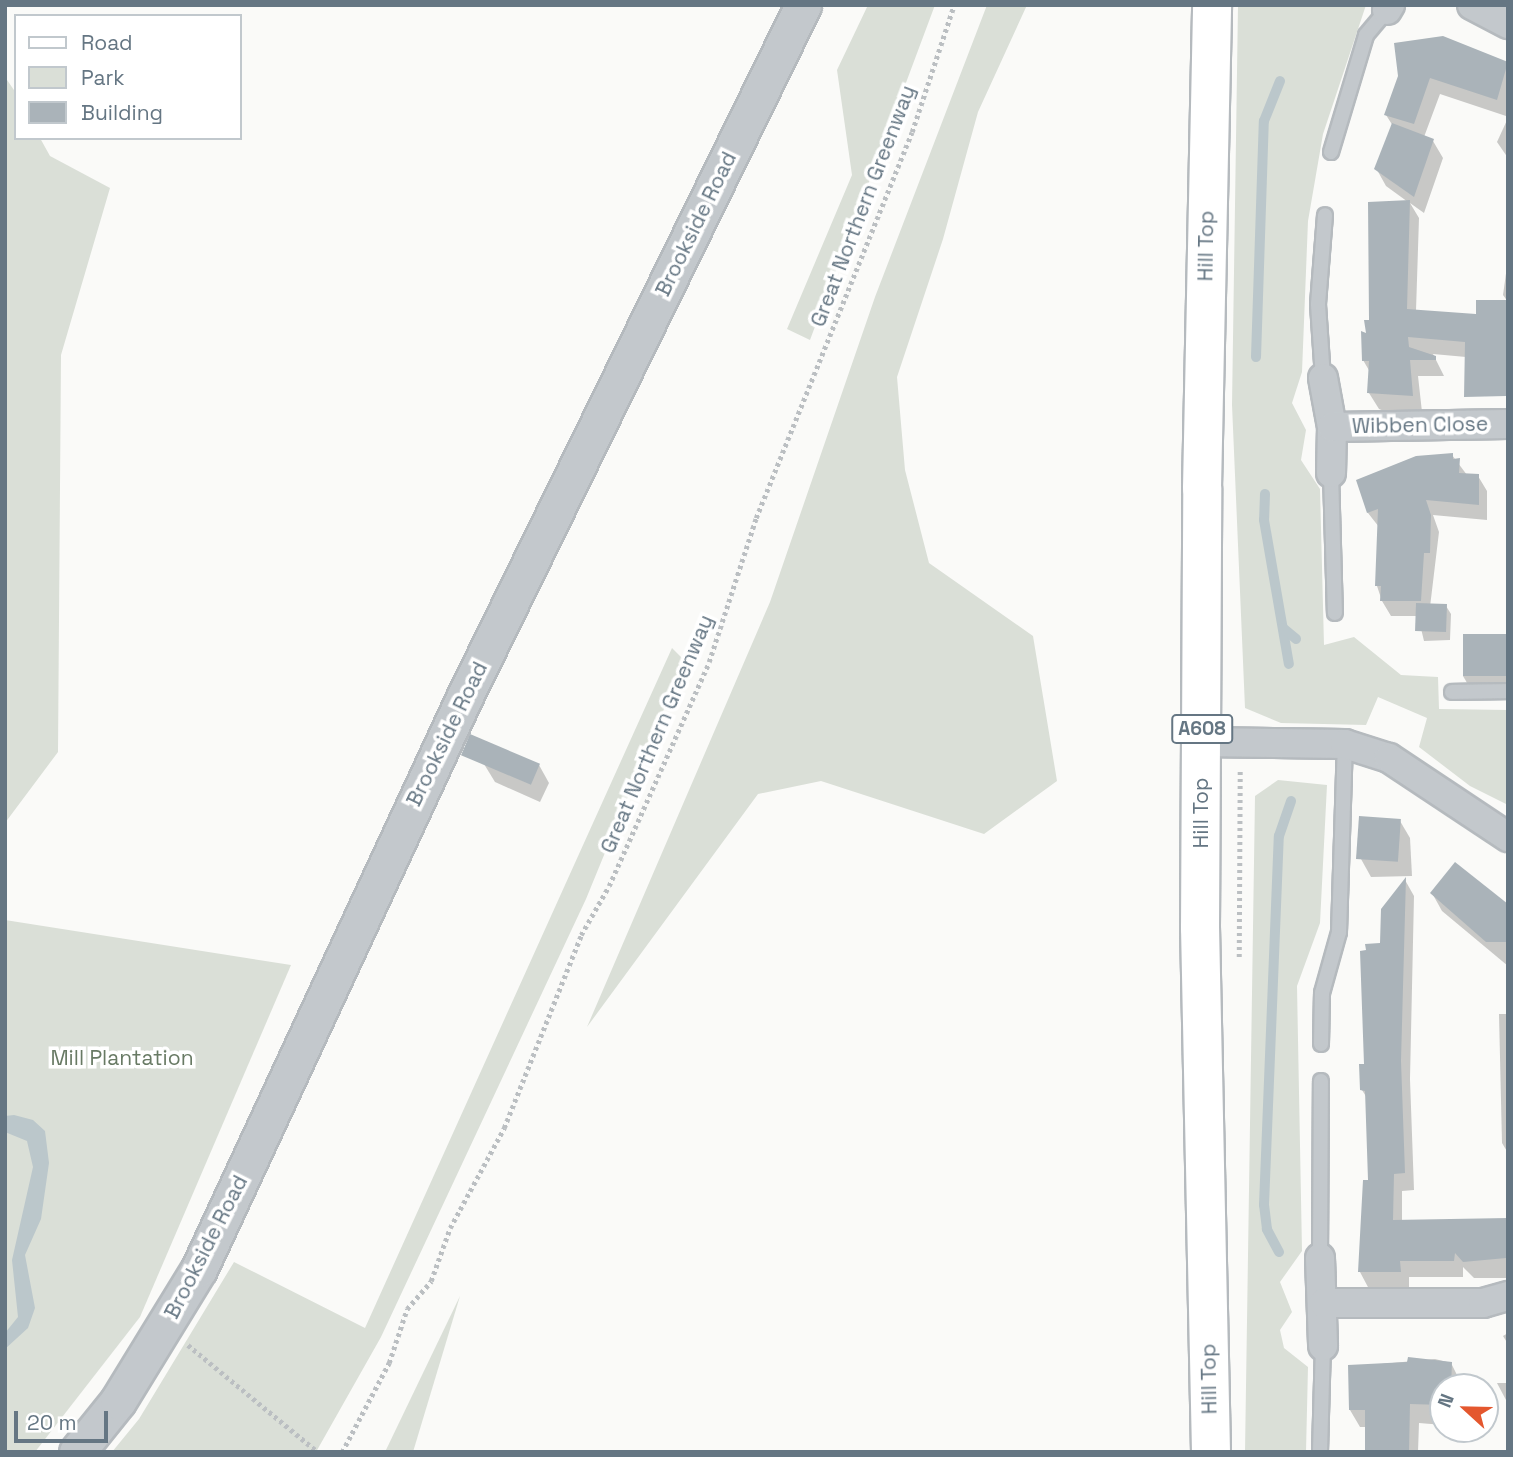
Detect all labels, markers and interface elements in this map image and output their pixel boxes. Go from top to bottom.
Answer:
legend [14,14,242,140]
text: Road [81,29,133,56]
text: Park [81,64,125,91]
street label: Great Northern Greenway [805,82,921,330]
text: Building [81,99,163,126]
street label: Brookside Road [650,148,742,300]
street label: Hill Top [1193,210,1219,282]
street label: Wibben Close [1352,411,1488,439]
street label: Great Northern Greenway [595,611,719,857]
street label: Brookside Road [401,658,493,810]
road number: A608 [1170,714,1234,744]
street label: Hill Top [1188,777,1214,849]
park label: Mill Plantation [50,1045,194,1071]
street label: Brookside Road [159,1171,253,1323]
street label: Hill Top [1196,1343,1222,1415]
north arrow [1429,1373,1499,1443]
text: N [1432,1390,1460,1411]
scale bar [18,1398,112,1442]
text: 20 m [27,1409,77,1436]

